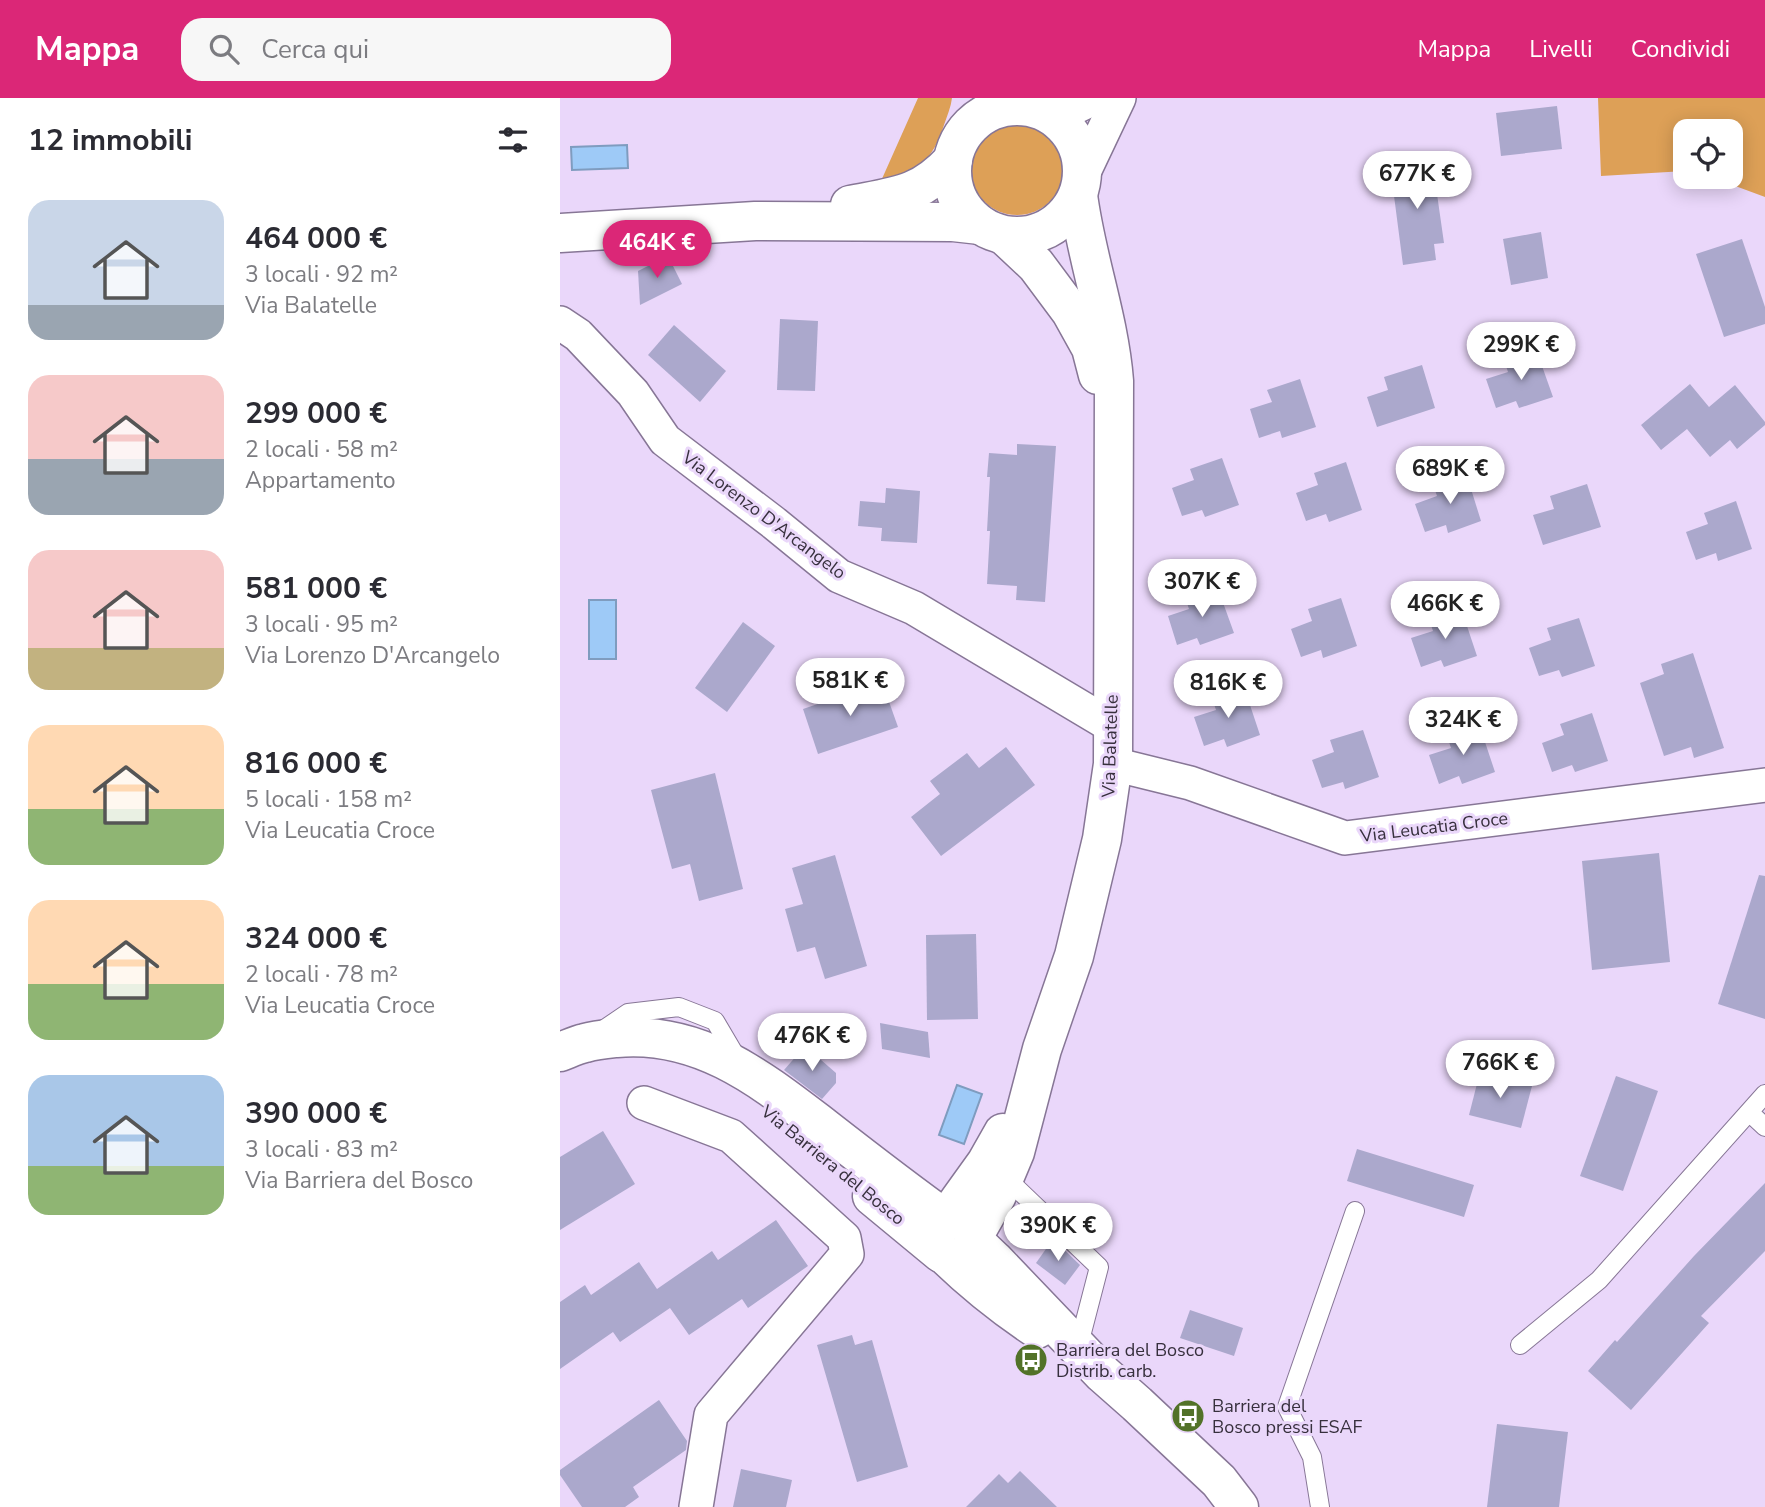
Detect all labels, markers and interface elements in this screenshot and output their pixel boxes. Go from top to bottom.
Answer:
search box [181,18,671,81]
text: Mappa [35,27,139,72]
icon: search [205,30,243,68]
text: Cerca qui [261,32,369,67]
text: Mappa [1417,33,1491,65]
text: Livelli [1529,33,1593,65]
text: Condividi [1631,33,1730,65]
map controls [1673,119,1743,189]
button: locate [1673,119,1743,189]
text: 12 immobili [28,120,193,161]
icon: filters [494,121,532,159]
pin: 677K € [1360,152,1474,211]
text: 677K € [1379,158,1455,189]
text: 464 000 € [245,218,387,259]
pin: 464K € [600,220,714,280]
text: 464K € [619,227,695,258]
icon: home [84,228,168,312]
text: 3 locali · 92 m² [245,259,398,290]
text: Via Balatelle [245,290,377,321]
pin: 299K € [1464,322,1578,382]
text: 299K € [1483,329,1559,360]
text: 299 000 € [245,393,387,434]
icon: home [84,403,168,487]
text: 2 locali · 58 m² [245,434,398,465]
street label: Via Lorenzo D'Arcangelo [676,445,851,585]
pin: 689K € [1393,446,1507,506]
text: 689K € [1412,453,1488,484]
text: Appartamento [245,465,396,496]
pin: 307K € [1145,560,1259,619]
text: 307K € [1164,566,1240,597]
text: 581 000 € [245,568,387,609]
icon: home [84,578,168,662]
pin: 466K € [1388,582,1502,641]
text: 466K € [1407,588,1483,619]
text: 3 locali · 95 m² [245,609,398,640]
text: Via Lorenzo D'Arcangelo [245,640,500,671]
pin: 581K € [793,658,907,718]
pin: 816K € [1171,660,1285,720]
text: 581K € [812,665,888,696]
text: 816K € [1190,667,1266,698]
street label: Via Balatelle [1096,694,1124,799]
pin: 324K € [1406,698,1520,757]
text: 324K € [1425,704,1501,735]
text: 816 000 € [245,743,387,784]
icon: home [84,753,168,837]
text: 5 locali · 158 m² [245,784,412,815]
street label: Via Leucatia Croce [1358,806,1509,848]
text: Via Leucatia Croce [245,815,435,846]
text: 324 000 € [245,918,387,959]
icon: home [84,928,168,1012]
text: 2 locali · 78 m² [245,959,398,990]
text: Via Leucatia Croce [245,990,435,1021]
pin: 476K € [755,1014,869,1073]
text: 476K € [774,1020,850,1051]
pin: 766K € [1443,1040,1557,1100]
text: 766K € [1462,1047,1538,1078]
text: 390 000 € [245,1093,387,1134]
street label: Via Barriera del Bosco [755,1099,910,1231]
icon: home [84,1103,168,1187]
text: 3 locali · 83 m² [245,1134,398,1165]
text: Via Barriera del Bosco [245,1165,473,1196]
pin: 390K € [1001,1204,1115,1263]
text: 390K € [1020,1210,1096,1241]
place label: Barriera del Bosco Distrib. carb. [1056,1338,1204,1383]
bus stop icon: Barriera del Bosco Distrib. carb. [1012,1341,1050,1379]
place label: Barriera del Bosco pressi ESAF [1212,1394,1363,1439]
bus stop icon: Barriera del Bosco pressi ESAF [1169,1397,1207,1435]

